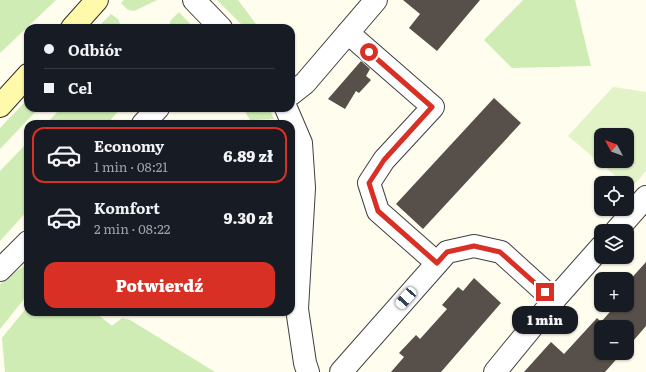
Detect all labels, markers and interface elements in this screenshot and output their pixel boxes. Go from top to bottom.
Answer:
text: Odbiór [68,38,122,61]
route start [360,43,378,61]
text: Cel [68,76,92,99]
north arrow [594,128,634,168]
map controls [594,128,634,360]
text: Economy [94,134,164,157]
icon: car [46,137,82,173]
text: 6.89 zł [223,144,273,167]
text: 1 min · 08:21 [94,157,168,176]
button: locate [594,176,634,216]
text: Komfort [94,196,160,219]
icon: car [46,199,82,235]
text: 9.30 zł [224,206,273,229]
text: 2 min · 08:22 [94,219,170,238]
button: layers [594,224,634,264]
button: Potwierdź [44,262,275,308]
button: + [594,272,634,312]
route end [536,283,554,301]
car [394,285,418,311]
callout: 1 min [512,306,578,334]
text: 1 min [527,310,563,329]
button: − [594,320,634,360]

